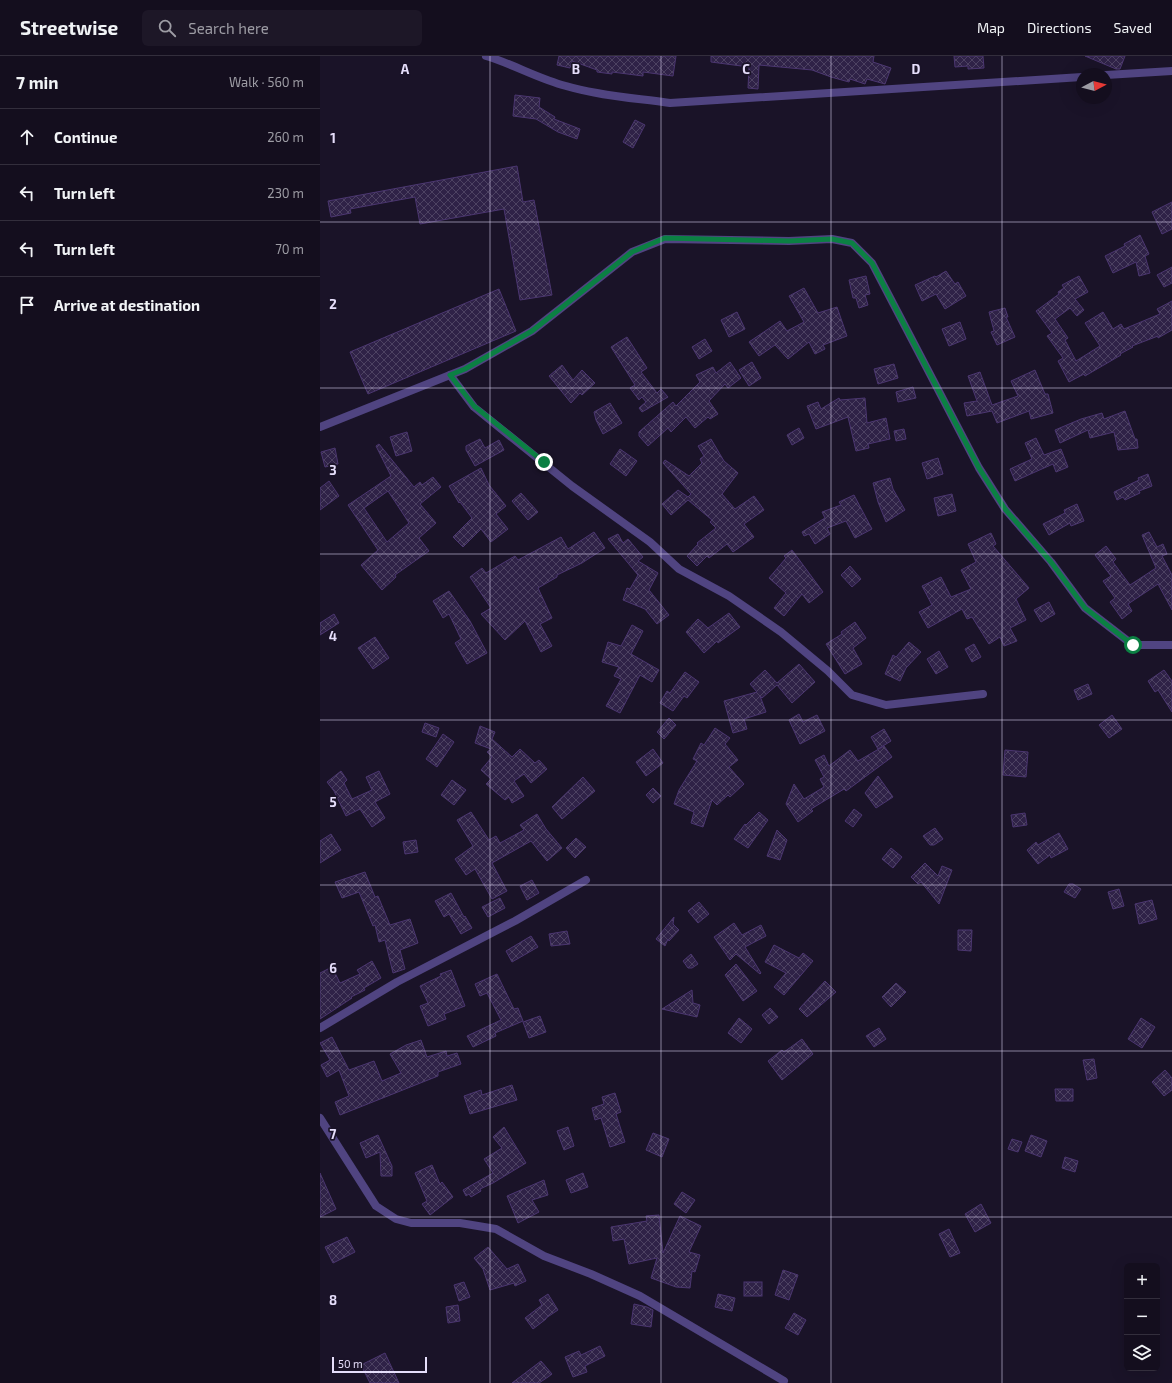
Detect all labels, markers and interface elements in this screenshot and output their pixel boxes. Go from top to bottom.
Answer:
search box [142,10,422,46]
text: Streetwise [20,16,118,39]
icon: search [156,17,178,39]
text: Search here [188,19,269,37]
text: Map [977,19,1005,36]
text: Directions [1027,19,1092,36]
text: Saved [1114,19,1152,36]
text: A [401,61,410,77]
text: B [572,61,580,77]
text: C [742,61,750,77]
text: D [912,61,921,77]
north arrow [1076,68,1112,104]
text: 7 min [16,72,59,92]
text: Walk · 560 m [229,74,304,90]
icon: ahead [16,126,38,148]
text: Continue [54,128,117,146]
text: 260 m [267,129,304,145]
text: 1 [330,130,336,146]
icon: left [16,182,38,204]
text: Turn left [54,184,115,202]
text: 230 m [267,185,304,201]
icon: left [16,238,38,260]
text: Turn left [54,240,115,258]
text: 70 m [275,241,304,257]
icon: arrive [16,294,38,316]
text: Arrive at destination [54,296,200,314]
text: 2 [329,296,337,312]
route end [535,453,553,471]
text: 3 [329,462,337,478]
text: 4 [329,628,337,644]
route start [1124,636,1142,654]
text: 5 [329,794,337,810]
text: 6 [329,960,337,976]
text: 7 [330,1126,337,1142]
map controls [1124,1263,1160,1371]
button: + [1124,1263,1160,1299]
text: 8 [329,1292,337,1308]
button: − [1124,1299,1160,1335]
button: layers [1124,1335,1160,1371]
scale bar [332,1355,427,1374]
text: 50 m [338,1357,363,1370]

